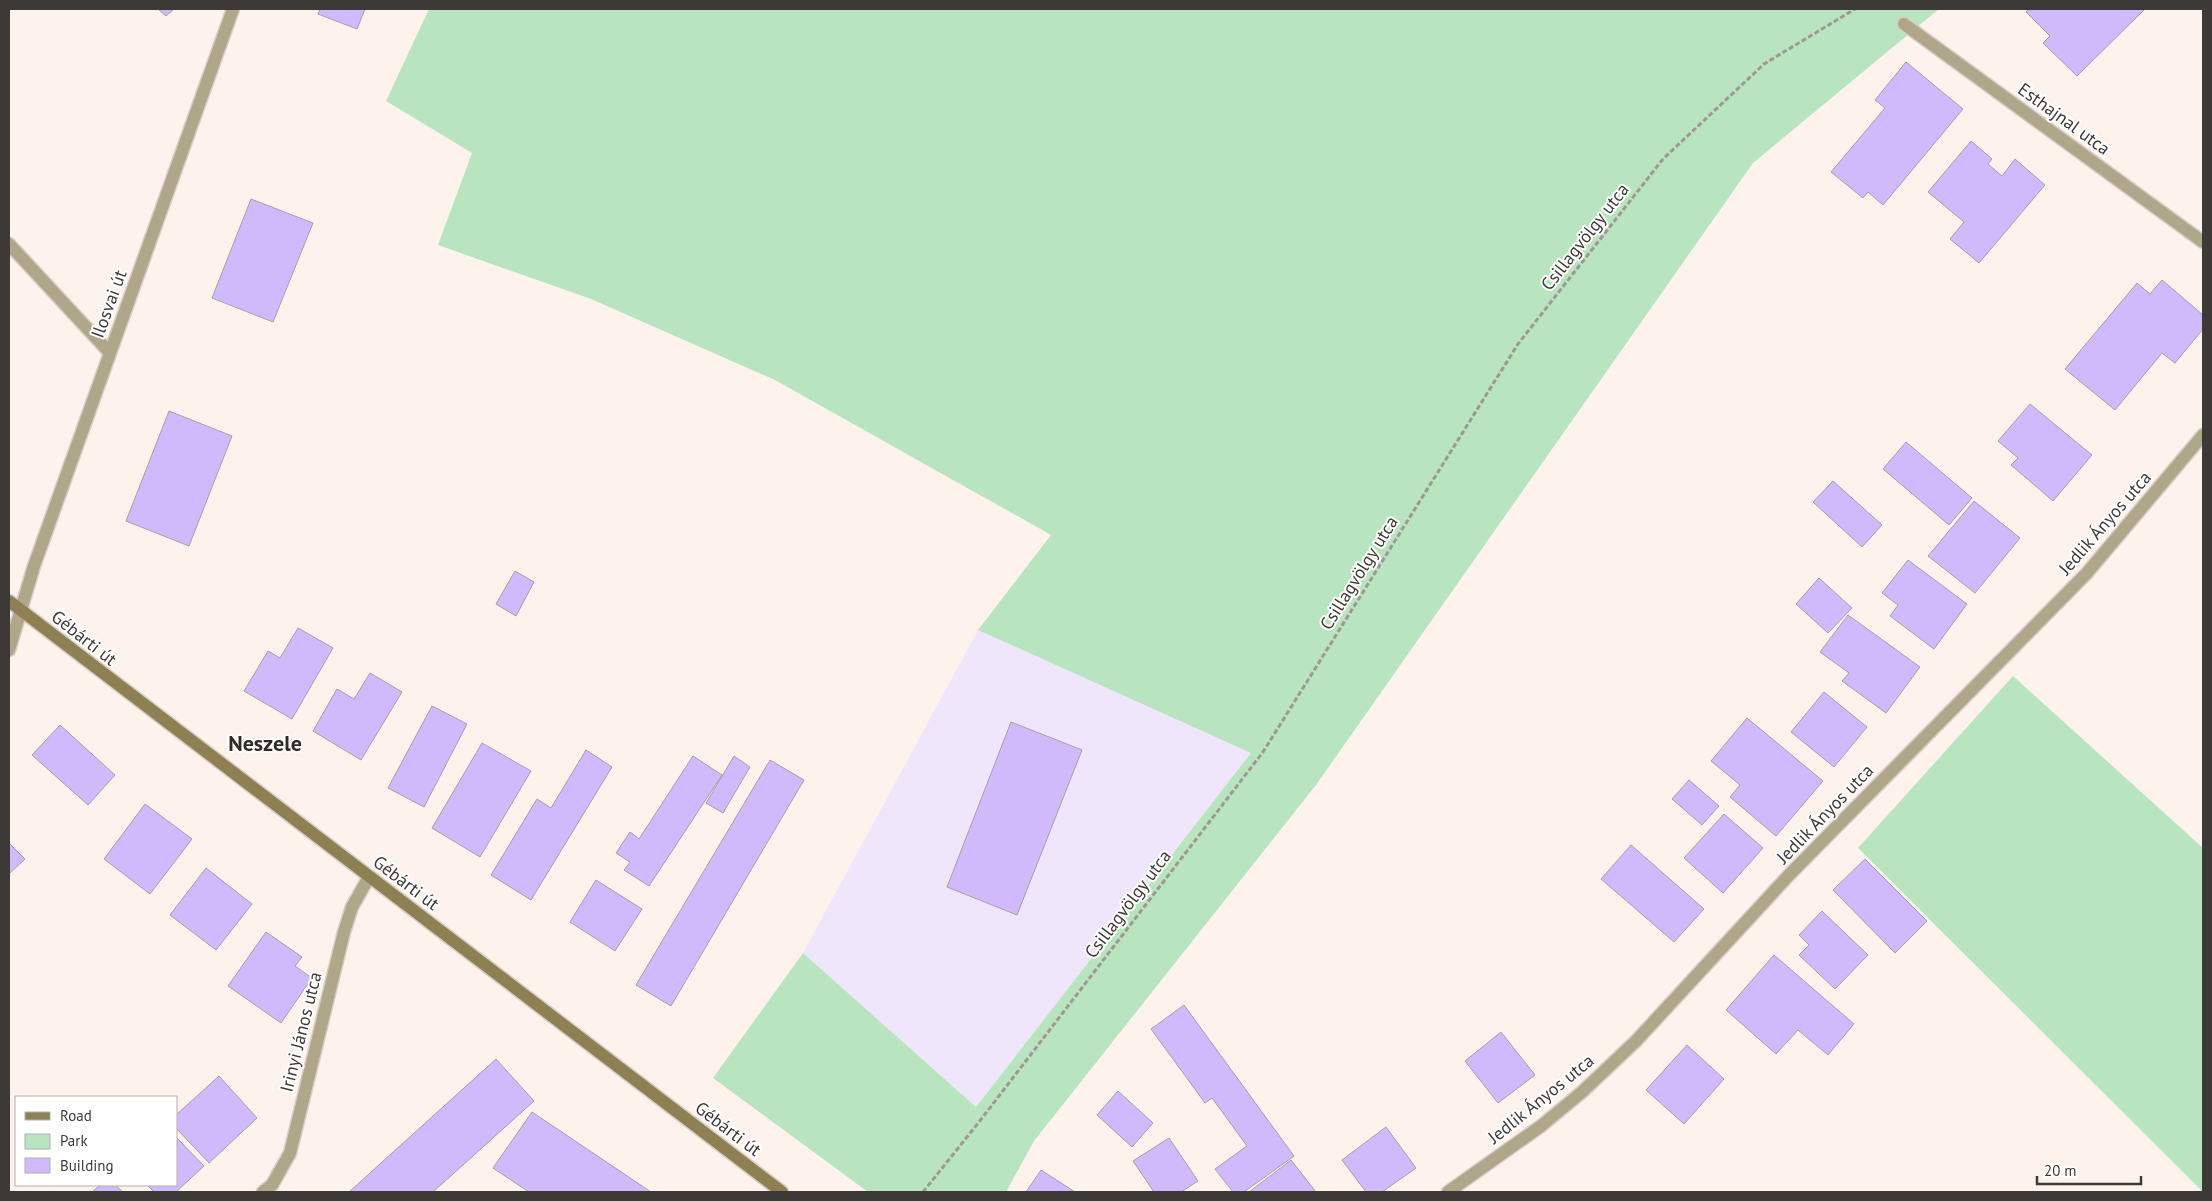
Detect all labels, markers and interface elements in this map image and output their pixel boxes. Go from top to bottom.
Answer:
street label: Esthajnal utca [2014,77,2115,160]
street label: Csillagvölgy utca [1536,178,1634,295]
street label: Ilosvai út [86,267,131,341]
street label: Jedlik Ányos utca [2053,466,2156,580]
street label: Csillagvölgy utca [1314,512,1403,634]
street label: Gébárti út [47,605,122,670]
district label: Neszele [228,729,302,757]
street label: Jedlik Ányos utca [1771,759,1878,869]
street label: Csillagvölgy utca [1079,845,1176,962]
street label: Gébárti út [369,850,444,915]
street label: Irinyi János utca [275,970,327,1094]
street label: Jedlik Ányos utca [1482,1049,1598,1149]
legend [15,1096,178,1186]
street label: Gébárti út [691,1096,766,1161]
text: Road [60,1106,92,1125]
text: Park [60,1131,88,1150]
scale bar [2037,1154,2141,1186]
text: Building [60,1156,114,1175]
text: 20 m [2044,1161,2077,1180]

